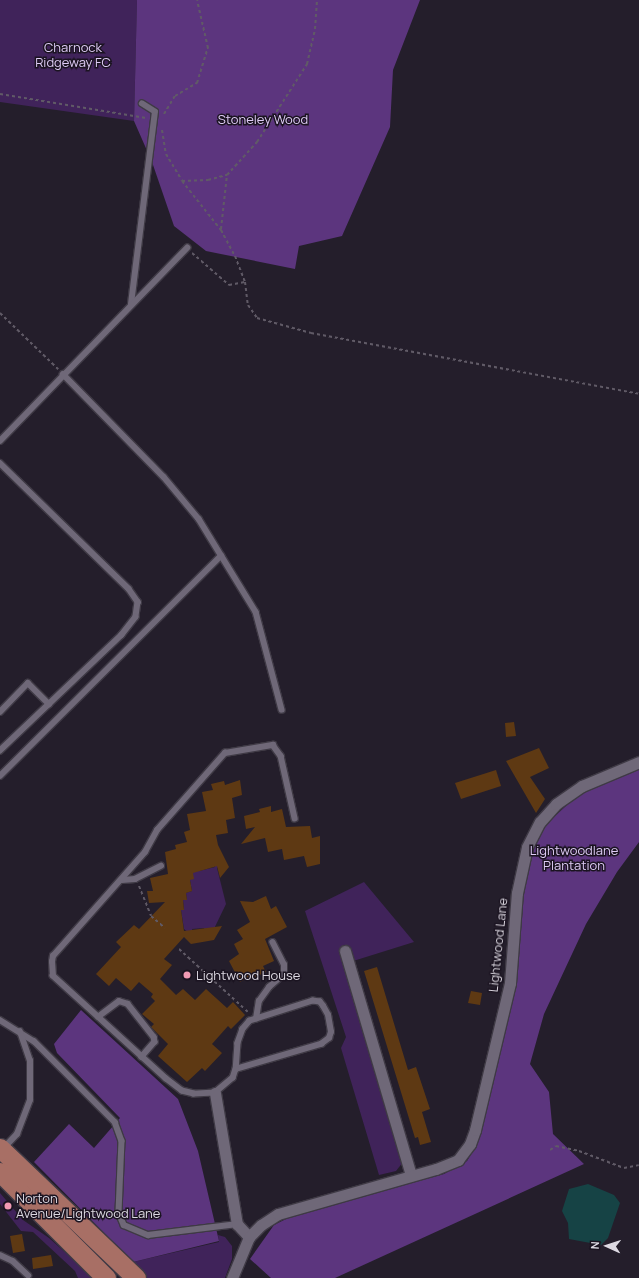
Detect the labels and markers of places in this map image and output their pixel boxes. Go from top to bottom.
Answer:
place label: Lightwood House [196,967,300,983]
marker: Lightwood House [181,969,193,981]
place label: Norton Avenue/Lightwood Lane [16,1191,160,1222]
marker: Norton Avenue/Lightwood Lane [3,1201,13,1211]

